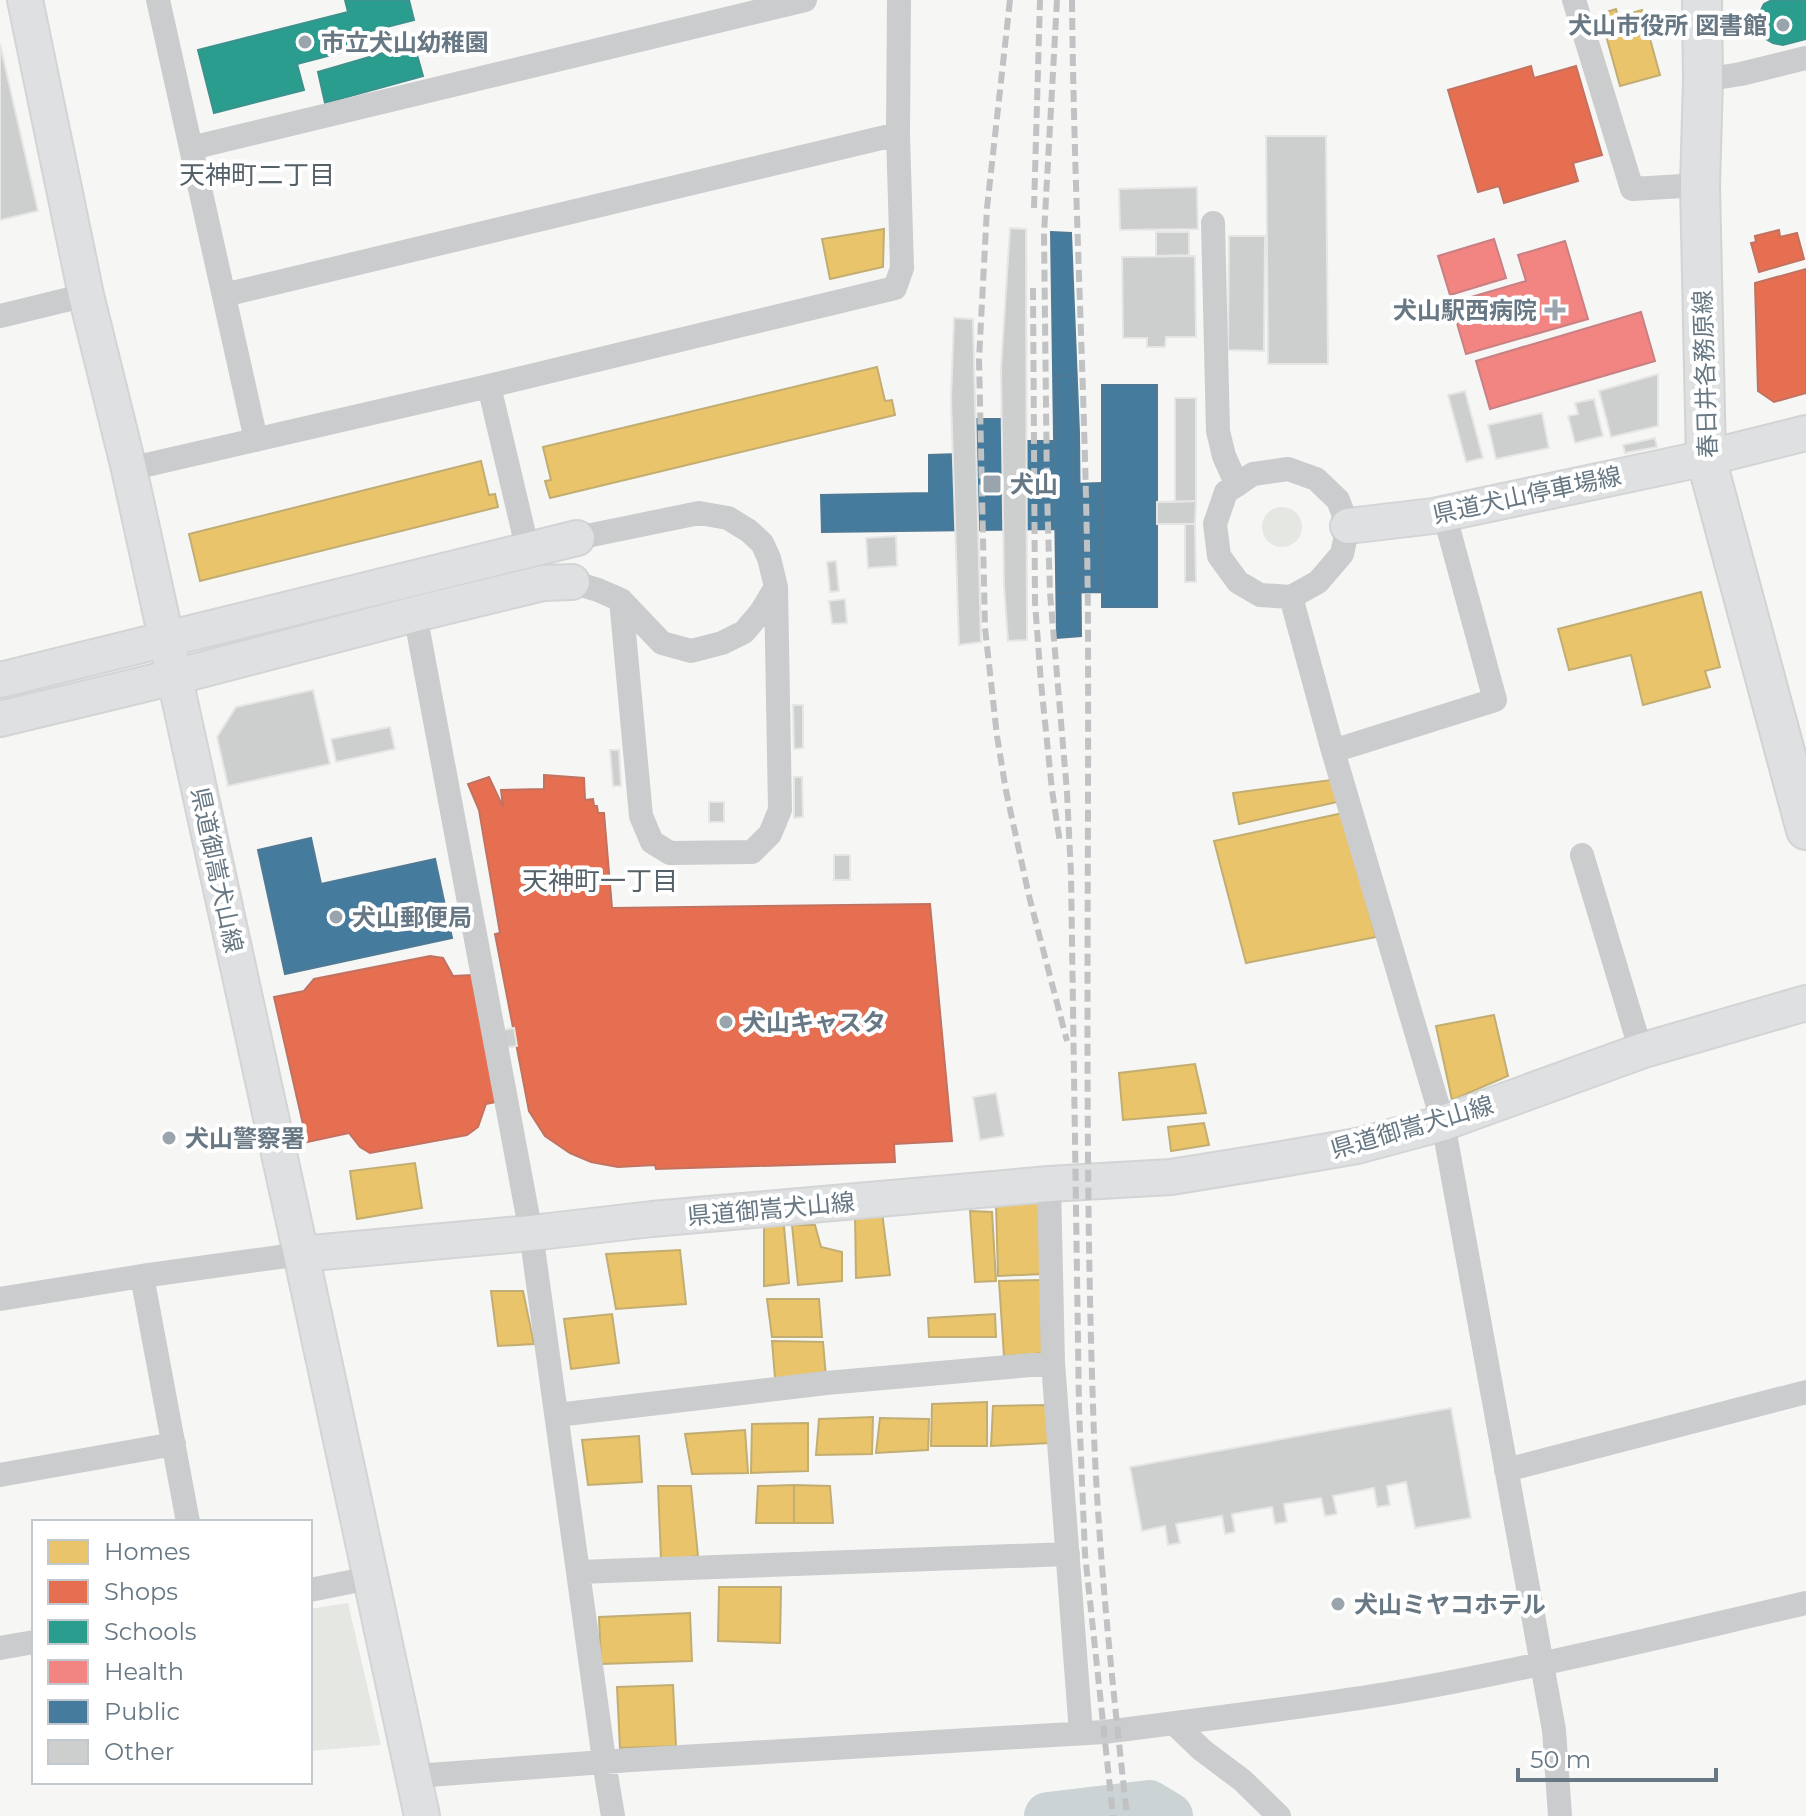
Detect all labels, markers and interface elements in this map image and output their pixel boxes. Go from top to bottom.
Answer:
place label: 犬山市役所 図書館 [1568,11,1767,40]
marker: 犬山市役所 図書館 [1774,16,1792,34]
place label: 市立犬山幼稚園 [321,28,489,57]
marker: 市立犬山幼稚園 [296,33,314,51]
district label: 天神町二丁目 [179,159,335,191]
street label: 春日井各務原線 [1688,290,1722,458]
place label: 犬山駅西病院 [1393,296,1537,325]
marker: 犬山駅西病院 [1544,299,1566,321]
street label: 県道犬山停車場線 [1430,461,1624,529]
place label: 犬山 [1010,470,1058,499]
marker: 犬山 [981,473,1003,495]
street label: 県道御嵩犬山線 [185,785,249,955]
district label: 天神町一丁目 [522,865,678,897]
place label: 犬山郵便局 [352,903,472,932]
marker: 犬山郵便局 [327,908,345,926]
place label: 犬山キャスタ [742,1008,886,1037]
marker: 犬山キャスタ [717,1013,735,1031]
street label: 県道御嵩犬山線 [1327,1090,1497,1164]
place label: 犬山警察署 [185,1124,305,1153]
marker: 犬山警察署 [160,1129,178,1147]
street label: 県道御嵩犬山線 [686,1187,856,1231]
legend [32,1520,312,1784]
text: Homes [104,1537,190,1566]
text: Shops [104,1577,178,1606]
place label: 犬山ミヤコホテル [1354,1590,1546,1619]
marker: 犬山ミヤコホテル [1329,1595,1347,1613]
text: Schools [104,1617,197,1646]
text: Health [104,1657,184,1686]
text: Public [104,1697,180,1726]
scale bar [1518,1732,1716,1782]
text: Other [104,1737,174,1766]
text: 50 m [1530,1745,1591,1774]

